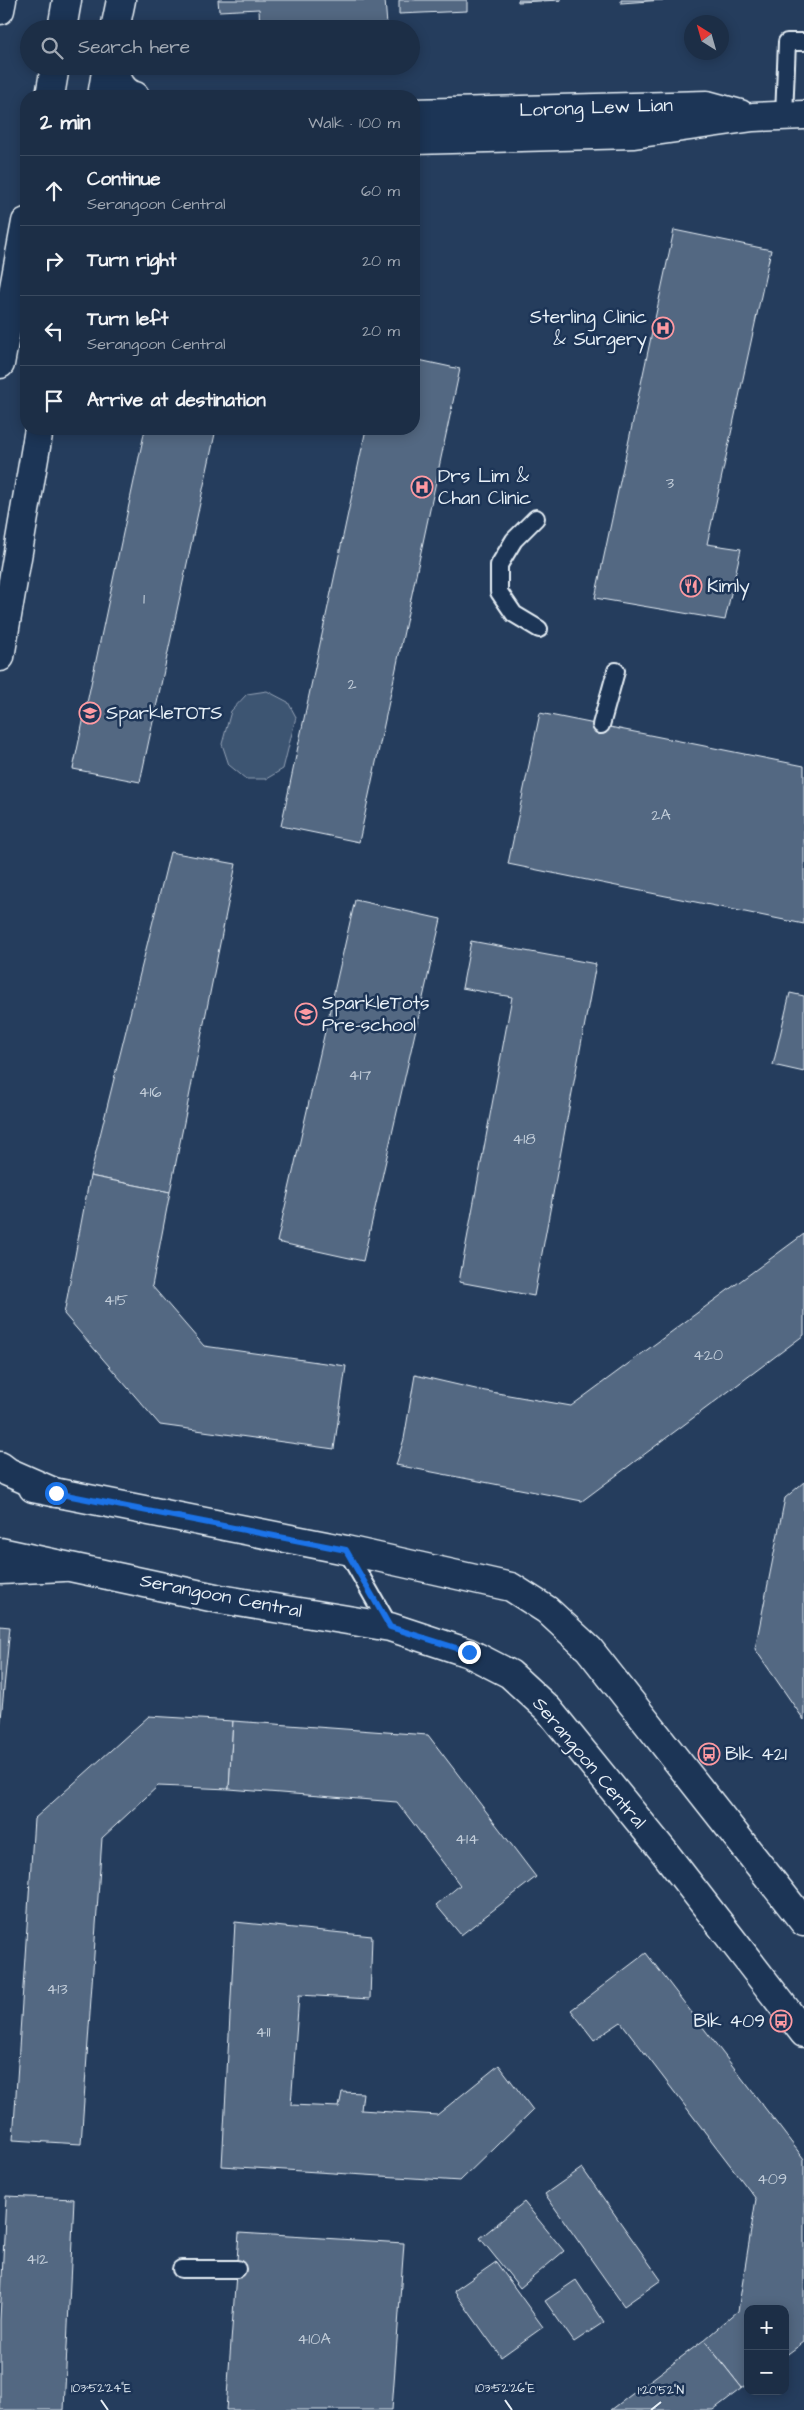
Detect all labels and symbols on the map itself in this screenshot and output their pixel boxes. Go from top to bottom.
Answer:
north arrow [684,15,729,60]
street label: Lorong Lew Lian [519,92,673,125]
place label: Sterling Clinic & Surgery [530,304,648,354]
hospital icon: Sterling Clinic & Surgery [651,316,675,340]
place label: Drs Lim & Chan Clinic [438,463,531,512]
house number: 3 [666,472,674,494]
hospital icon: Drs Lim & Chan Clinic [410,475,434,499]
place label: Kimly [707,573,750,601]
restaurant icon: Kimly [679,574,703,598]
house number: 1 [143,588,145,610]
house number: 2 [347,673,357,695]
place label: SparkleTOTS [106,700,223,727]
school or university icon: SparkleTOTS [78,701,102,725]
house number: 2A [651,804,671,826]
place label: SparkleTots Pre-school [322,990,430,1039]
school or university icon: SparkleTots Pre-school [294,1002,318,1026]
house number: 417 [349,1064,372,1086]
house number: 416 [139,1081,161,1103]
house number: 418 [512,1128,536,1150]
house number: 415 [104,1289,129,1311]
house number: 420 [693,1344,723,1366]
route start [45,1482,68,1505]
street label: Serangoon Central [138,1567,304,1626]
route end [458,1641,481,1664]
street label: Serangoon Central [525,1691,652,1835]
place label: Blk 421 [725,1741,788,1768]
bus stop icon: Blk 421 [697,1742,721,1766]
house number: 414 [455,1828,479,1850]
house number: 413 [46,1978,68,2000]
place label: Blk 409 [693,2008,765,2035]
bus stop icon: Blk 409 [769,2009,793,2033]
house number: 411 [256,2021,270,2043]
house number: 409 [757,2168,787,2190]
house number: 412 [26,2248,48,2270]
house number: 410A [297,2328,331,2350]
text: 103°52'24"E [71,2380,131,2397]
text: 103°52'26"E [475,2380,535,2397]
text: 1°20'52"N [638,2382,685,2399]

